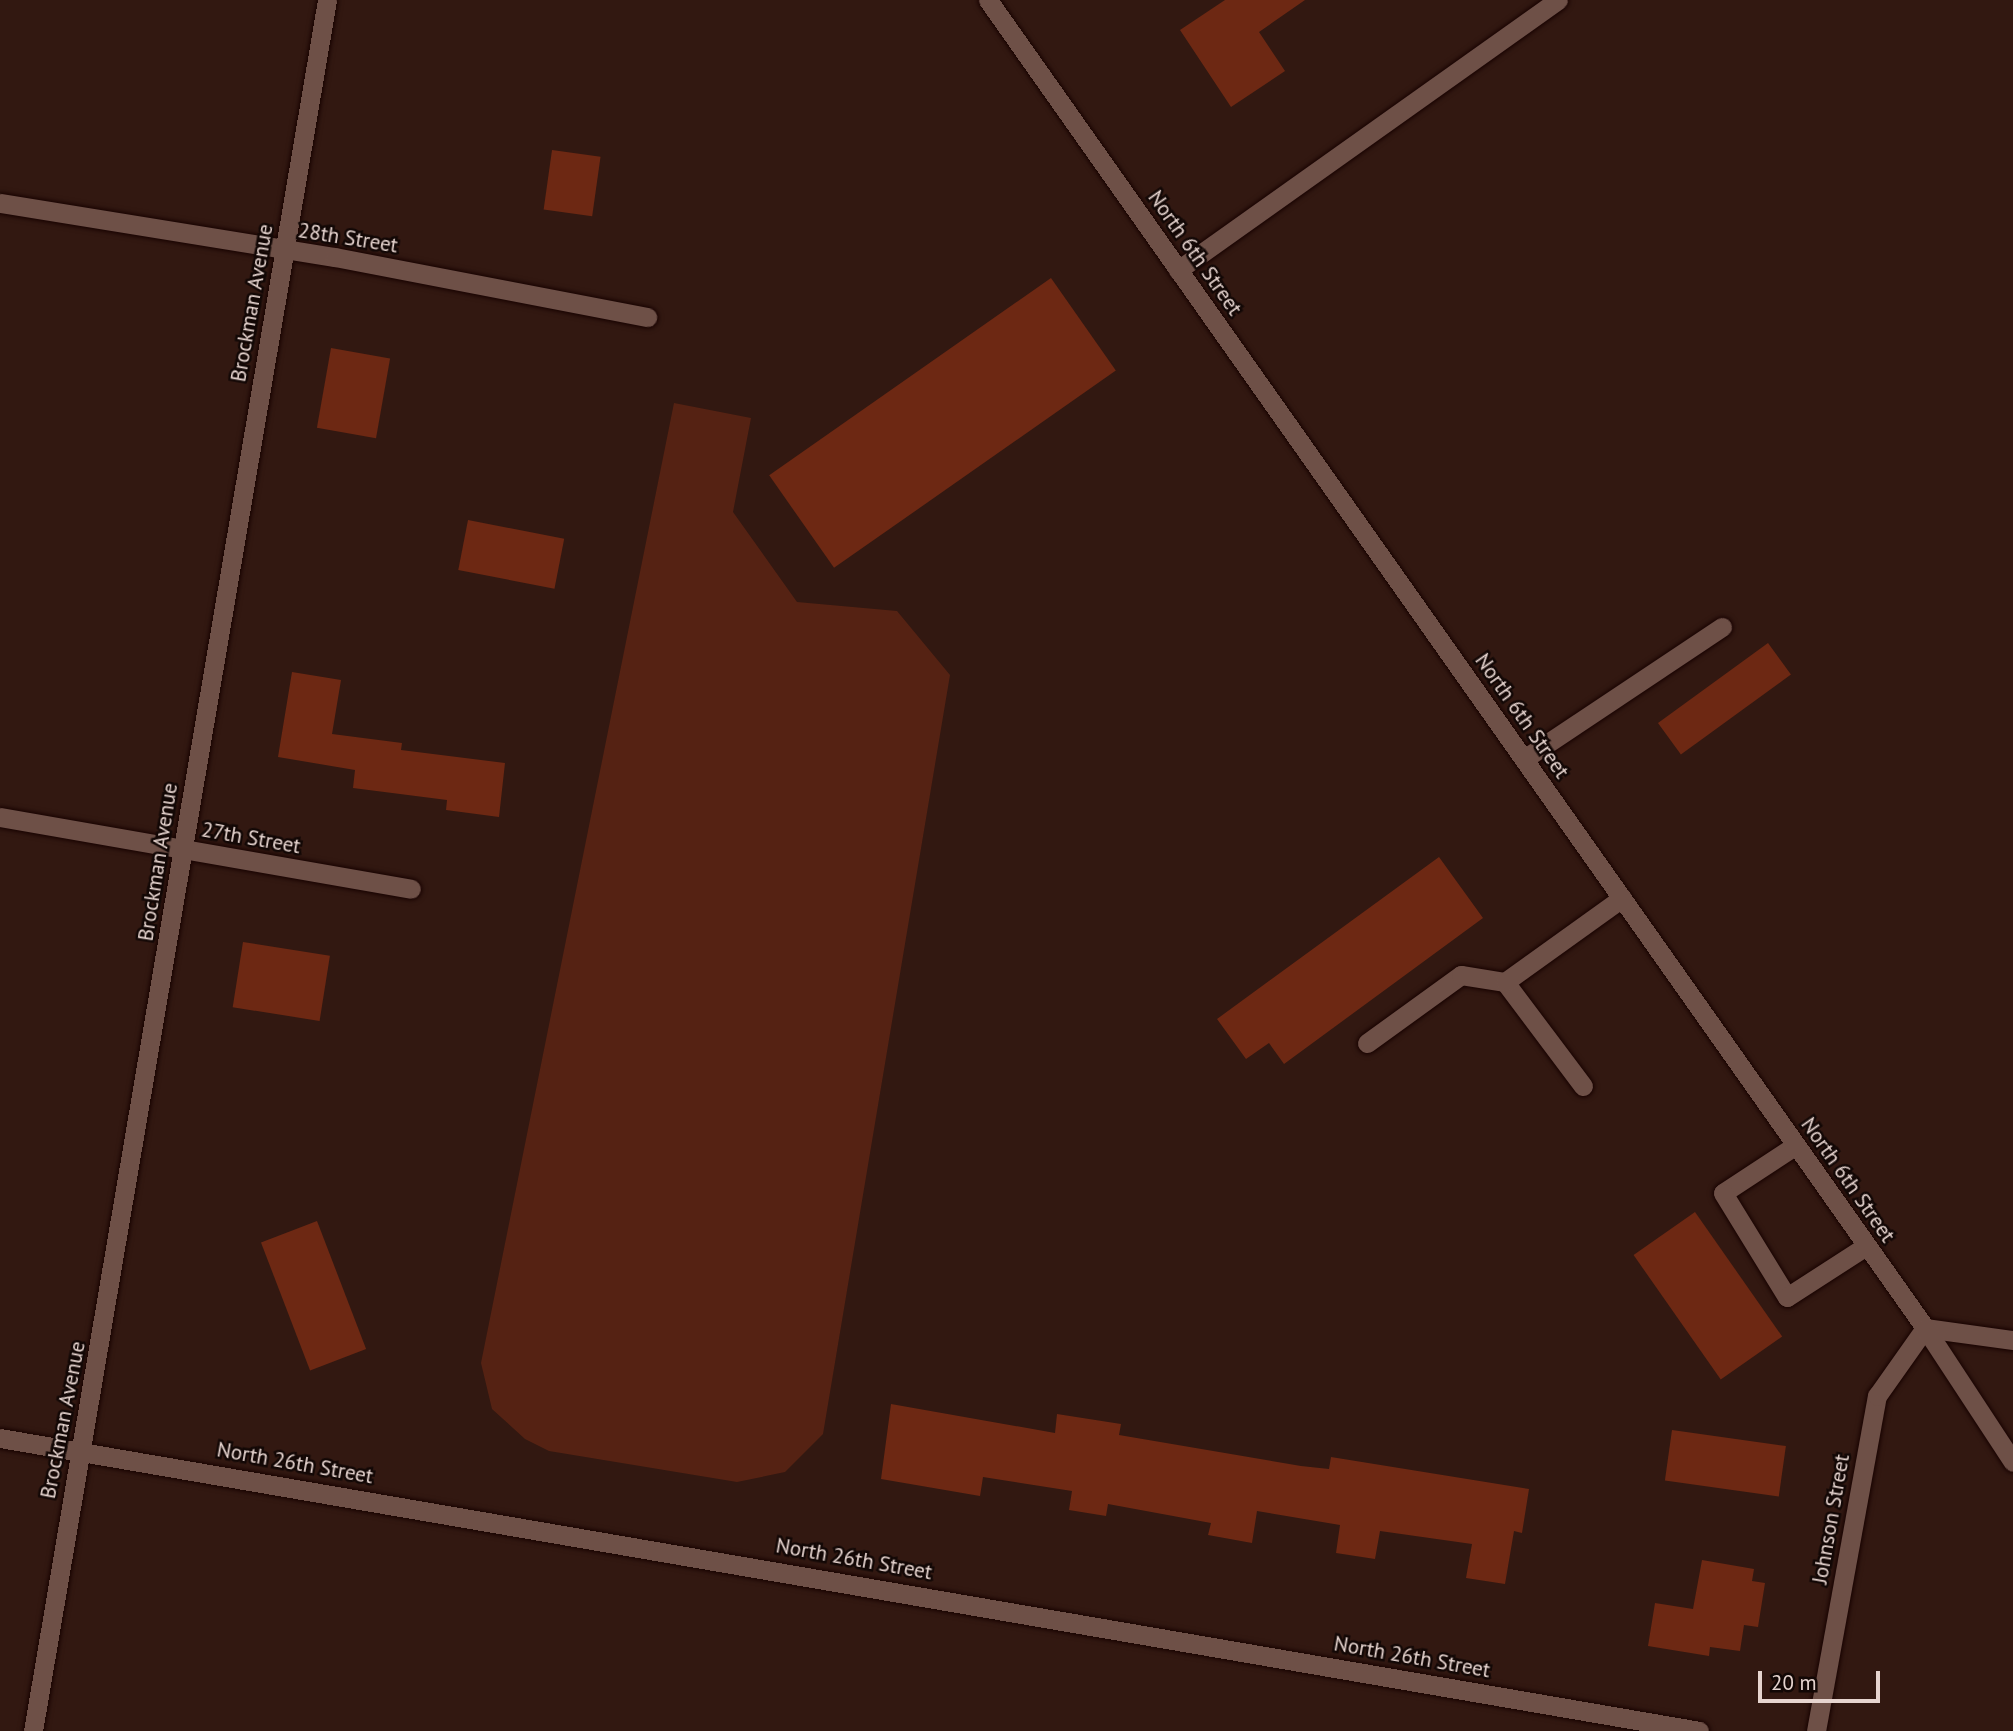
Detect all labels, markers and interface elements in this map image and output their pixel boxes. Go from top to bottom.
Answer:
street label: North 6th Street [1143,186,1247,320]
street label: 28th Street [296,218,400,258]
street label: Brockman Avenue [226,222,278,384]
street label: North 6th Street [1470,649,1574,783]
street label: Brockman Avenue [133,781,183,943]
street label: 27th Street [199,817,303,859]
street label: North 6th Street [1796,1113,1900,1247]
street label: Brockman Avenue [35,1339,91,1501]
street label: North 26th Street [215,1437,375,1489]
street label: Johnson Street [1807,1452,1855,1586]
street label: North 26th Street [774,1533,934,1585]
street label: North 26th Street [1332,1631,1492,1683]
scale bar [1761,1658,1884,1702]
text: 20 m [1771,1669,1817,1696]

